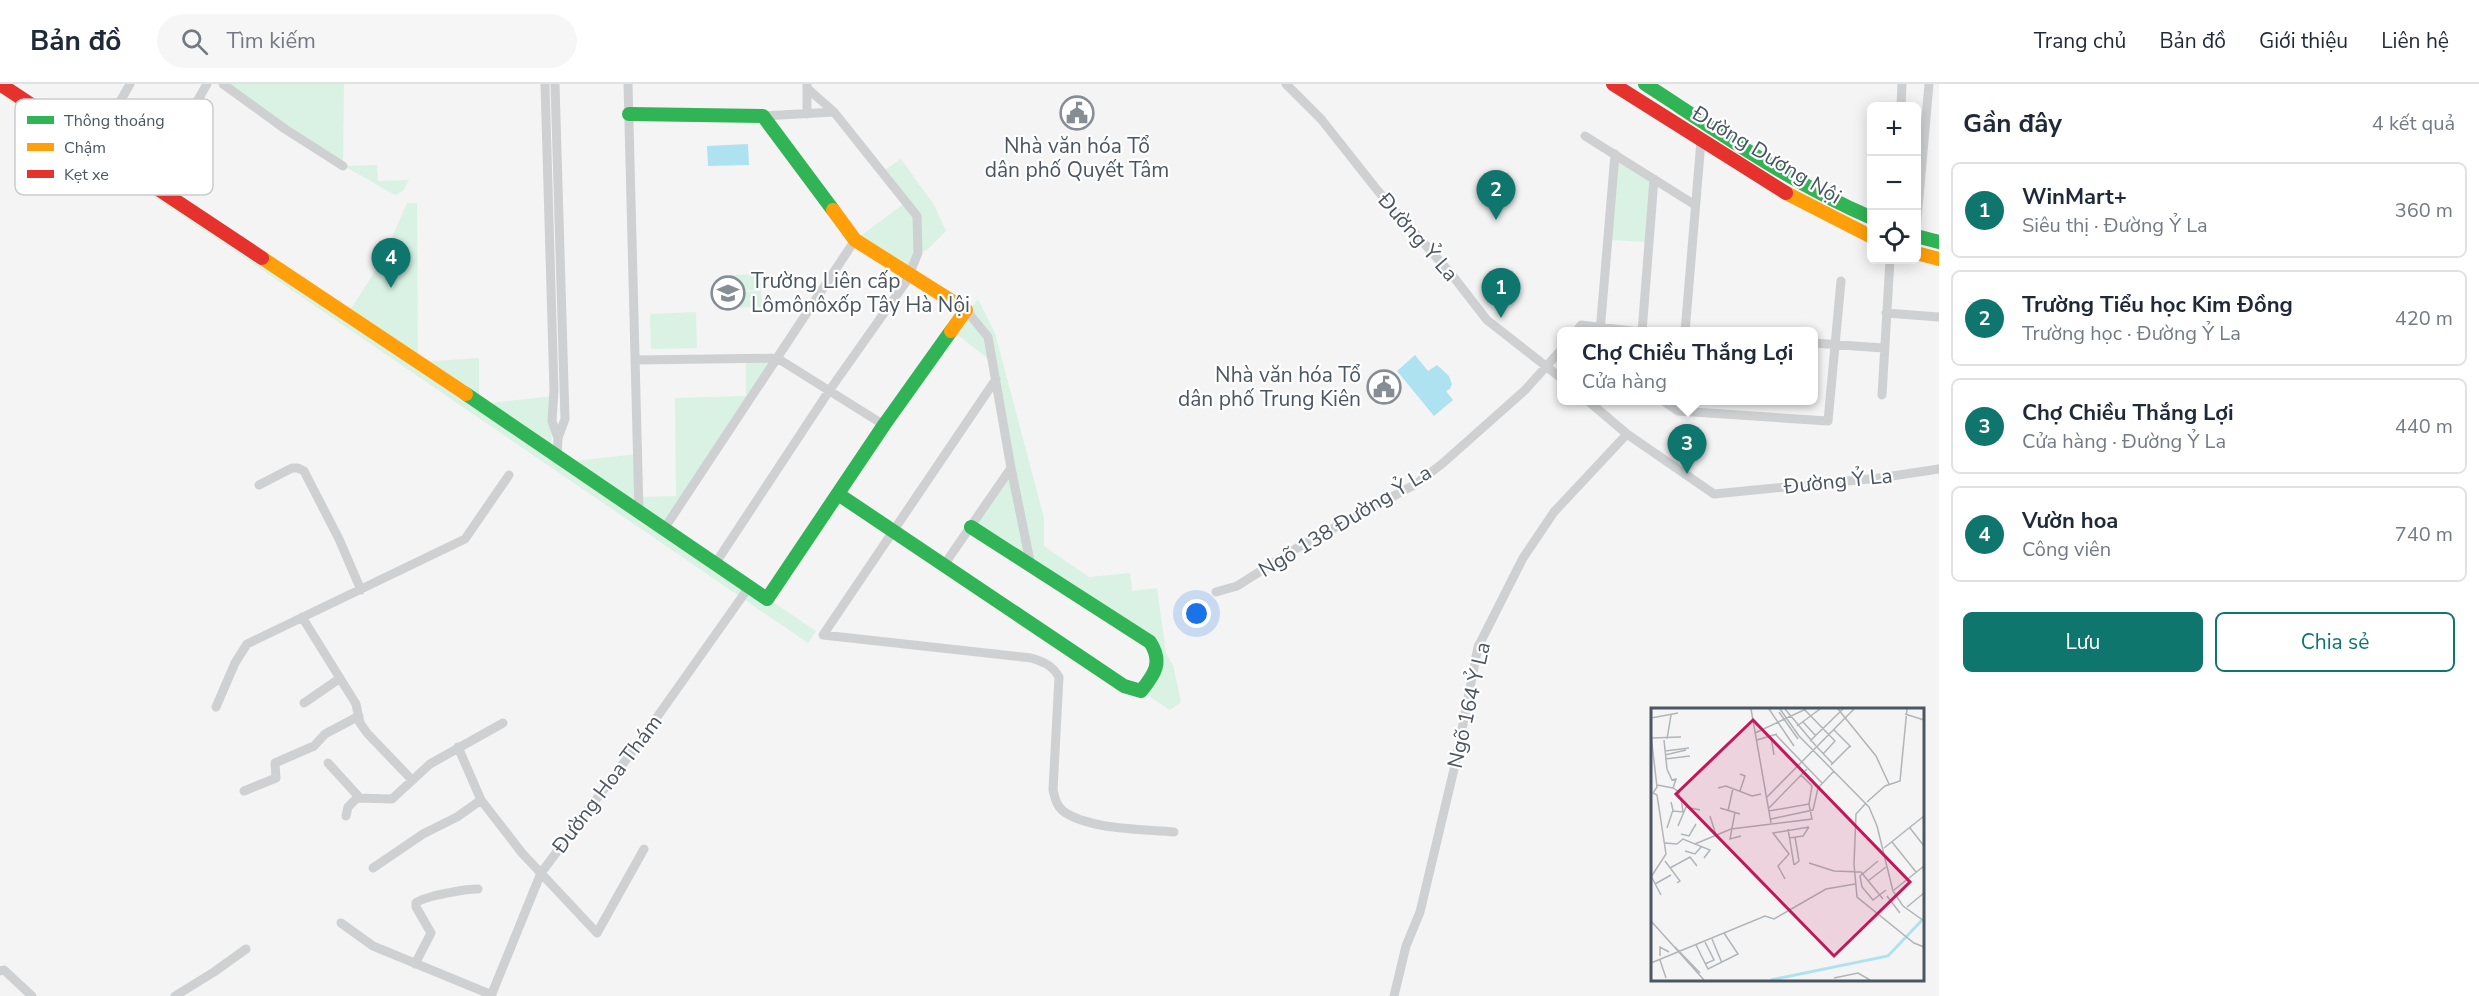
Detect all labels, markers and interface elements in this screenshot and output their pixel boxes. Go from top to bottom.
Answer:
search box [157,14,577,68]
text: Bản đồ [30,22,121,60]
icon: search [178,25,211,58]
text: Tìm kiếm [226,26,316,56]
text: Trang chủ [2034,27,2126,55]
text: Bản đồ [2159,27,2226,55]
text: Giới thiệu [2259,27,2348,55]
text: Liên hệ [2381,27,2449,55]
public building icon: Nhà văn hóa Tổ dân phố Quyết Tâm [1059,95,1095,131]
legend [15,99,213,195]
street label: Đường Dương Nội [1686,99,1847,211]
map controls [1867,102,1921,264]
button: + [1867,102,1921,156]
text: Gần đây [1963,106,2062,141]
text: Thông thoáng [64,110,165,132]
text: 4 kết quả [2372,110,2455,137]
place label: Nhà văn hóa Tổ dân phố Quyết Tâm [985,132,1169,184]
text: Chậm [64,137,106,159]
button: − [1867,156,1921,210]
text: Kẹt xe [64,164,109,186]
pin: 2 [1476,170,1516,220]
text: WinMart+ [2022,182,2127,212]
street label: Đường Ỷ La [1371,186,1464,287]
text: 1 [1979,197,1991,224]
text: 360 m [2395,197,2453,224]
button: locate [1867,210,1921,264]
text: Siêu thị · Đường Ỷ La [2022,212,2208,239]
pin: 4 [372,238,410,288]
place label: Trường Liên cấp Lômônôxốp Tây Hà Nội [751,267,970,319]
pin: 1 [1482,268,1520,318]
school or university icon: Trường Liên cấp Lômônôxốp Tây Hà Nội [710,275,746,311]
text: Trường Tiểu học Kim Đồng [2022,290,2293,320]
text: 2 [1979,305,1991,332]
text: 420 m [2395,305,2453,332]
text: Trường học · Đường Ỷ La [2022,320,2241,347]
popup [1557,327,1818,405]
text: Chợ Chiều Thắng Lợi [1582,338,1793,368]
place label: Nhà văn hóa Tổ dân phố Trung Kiên [1178,361,1361,413]
text: Cửa hàng [1582,368,1667,395]
public building icon: Nhà văn hóa Tổ dân phố Trung Kiên [1366,369,1402,405]
text: Chợ Chiều Thắng Lợi [2022,398,2234,428]
text: 3 [1979,413,1991,440]
text: 440 m [2395,413,2453,440]
pin: 3 [1668,424,1706,474]
text: Cửa hàng · Đường Ỷ La [2022,428,2226,455]
street label: Ngõ 138 Đường Ỷ La [1253,458,1437,584]
street label: Đường Ỷ La [1781,461,1894,501]
text: Vườn hoa [2022,506,2118,536]
text: 4 [1979,521,1991,548]
text: 740 m [2395,521,2453,548]
text: Công viên [2022,536,2111,563]
your location [1182,599,1211,628]
button: Lưu [1963,612,2203,672]
button: Chia sẻ [2215,612,2455,672]
street label: Ngõ 164 Ỷ La [1441,639,1497,771]
inset map [1651,708,1924,981]
street label: Đường Hoa Thám [545,709,668,860]

